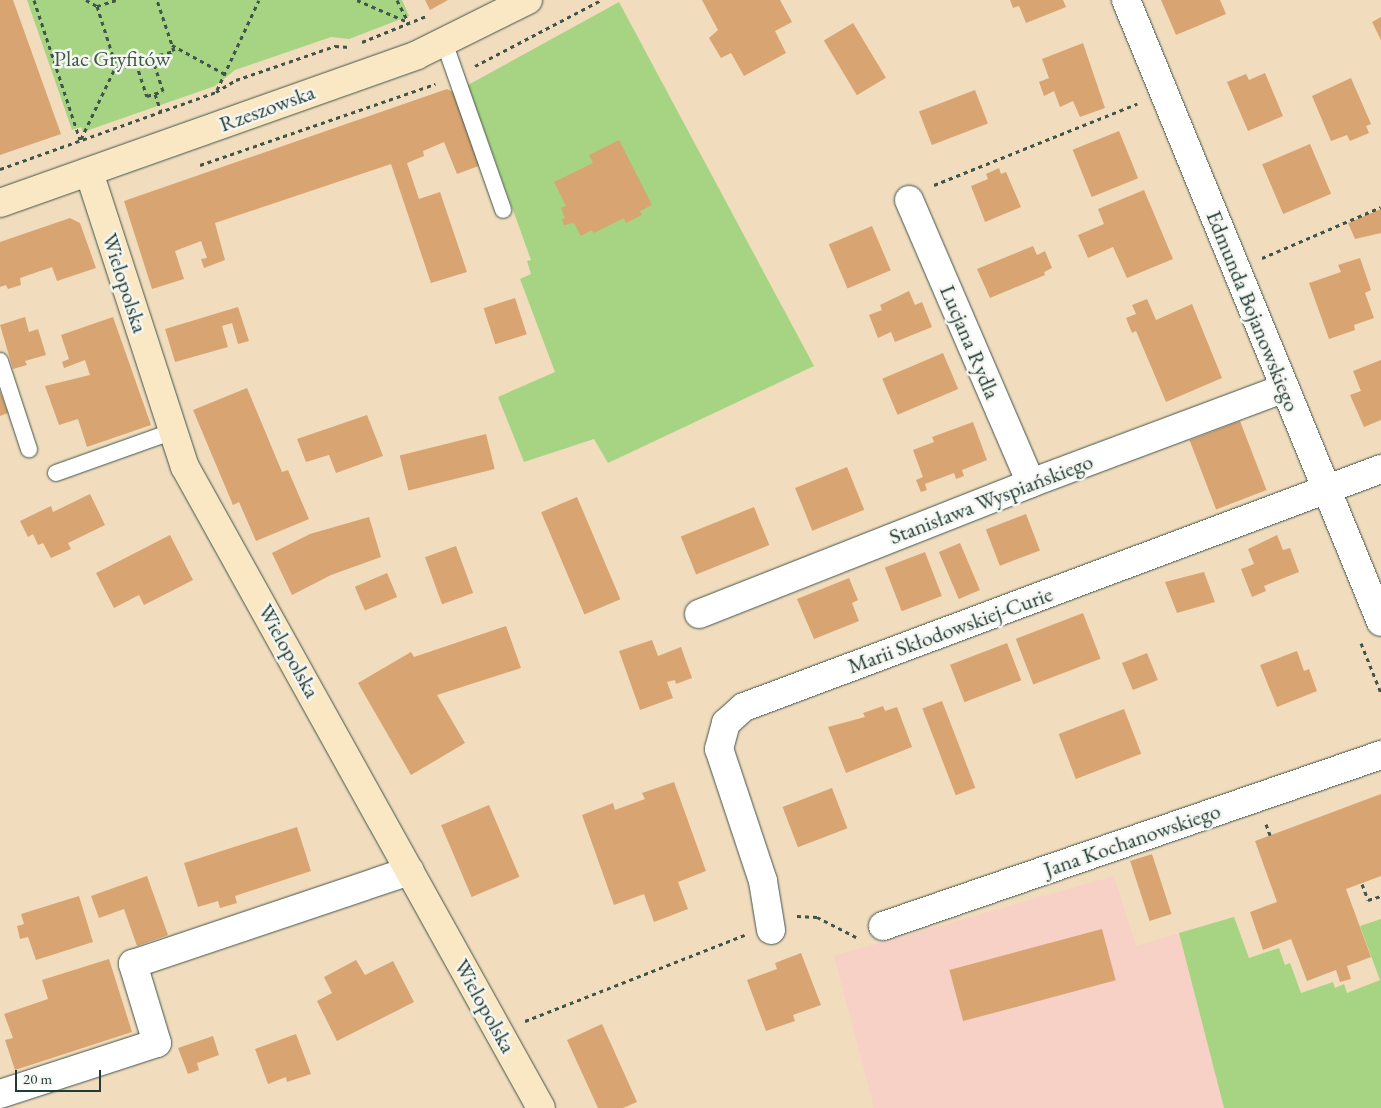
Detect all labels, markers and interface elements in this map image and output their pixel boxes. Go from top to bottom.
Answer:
park label: Plac Gryfitów [54,46,170,72]
street label: Rzeszowska [216,79,318,137]
street label: Edmunda Bojanowskiego [1201,207,1305,415]
street label: Wielopolska [96,230,154,336]
street label: Lucjana Rydla [934,281,1006,403]
street label: Stanisława Wyspiańskiego [885,448,1097,550]
street label: Marii Skłodowskiej-Curie [844,581,1056,679]
street label: Wielopolska [252,599,326,703]
street label: Jana Kochanowskiego [1040,797,1224,883]
street label: Wielopolska [448,954,522,1058]
scale bar [18,1060,104,1092]
text: 20 m [23,1069,52,1088]

